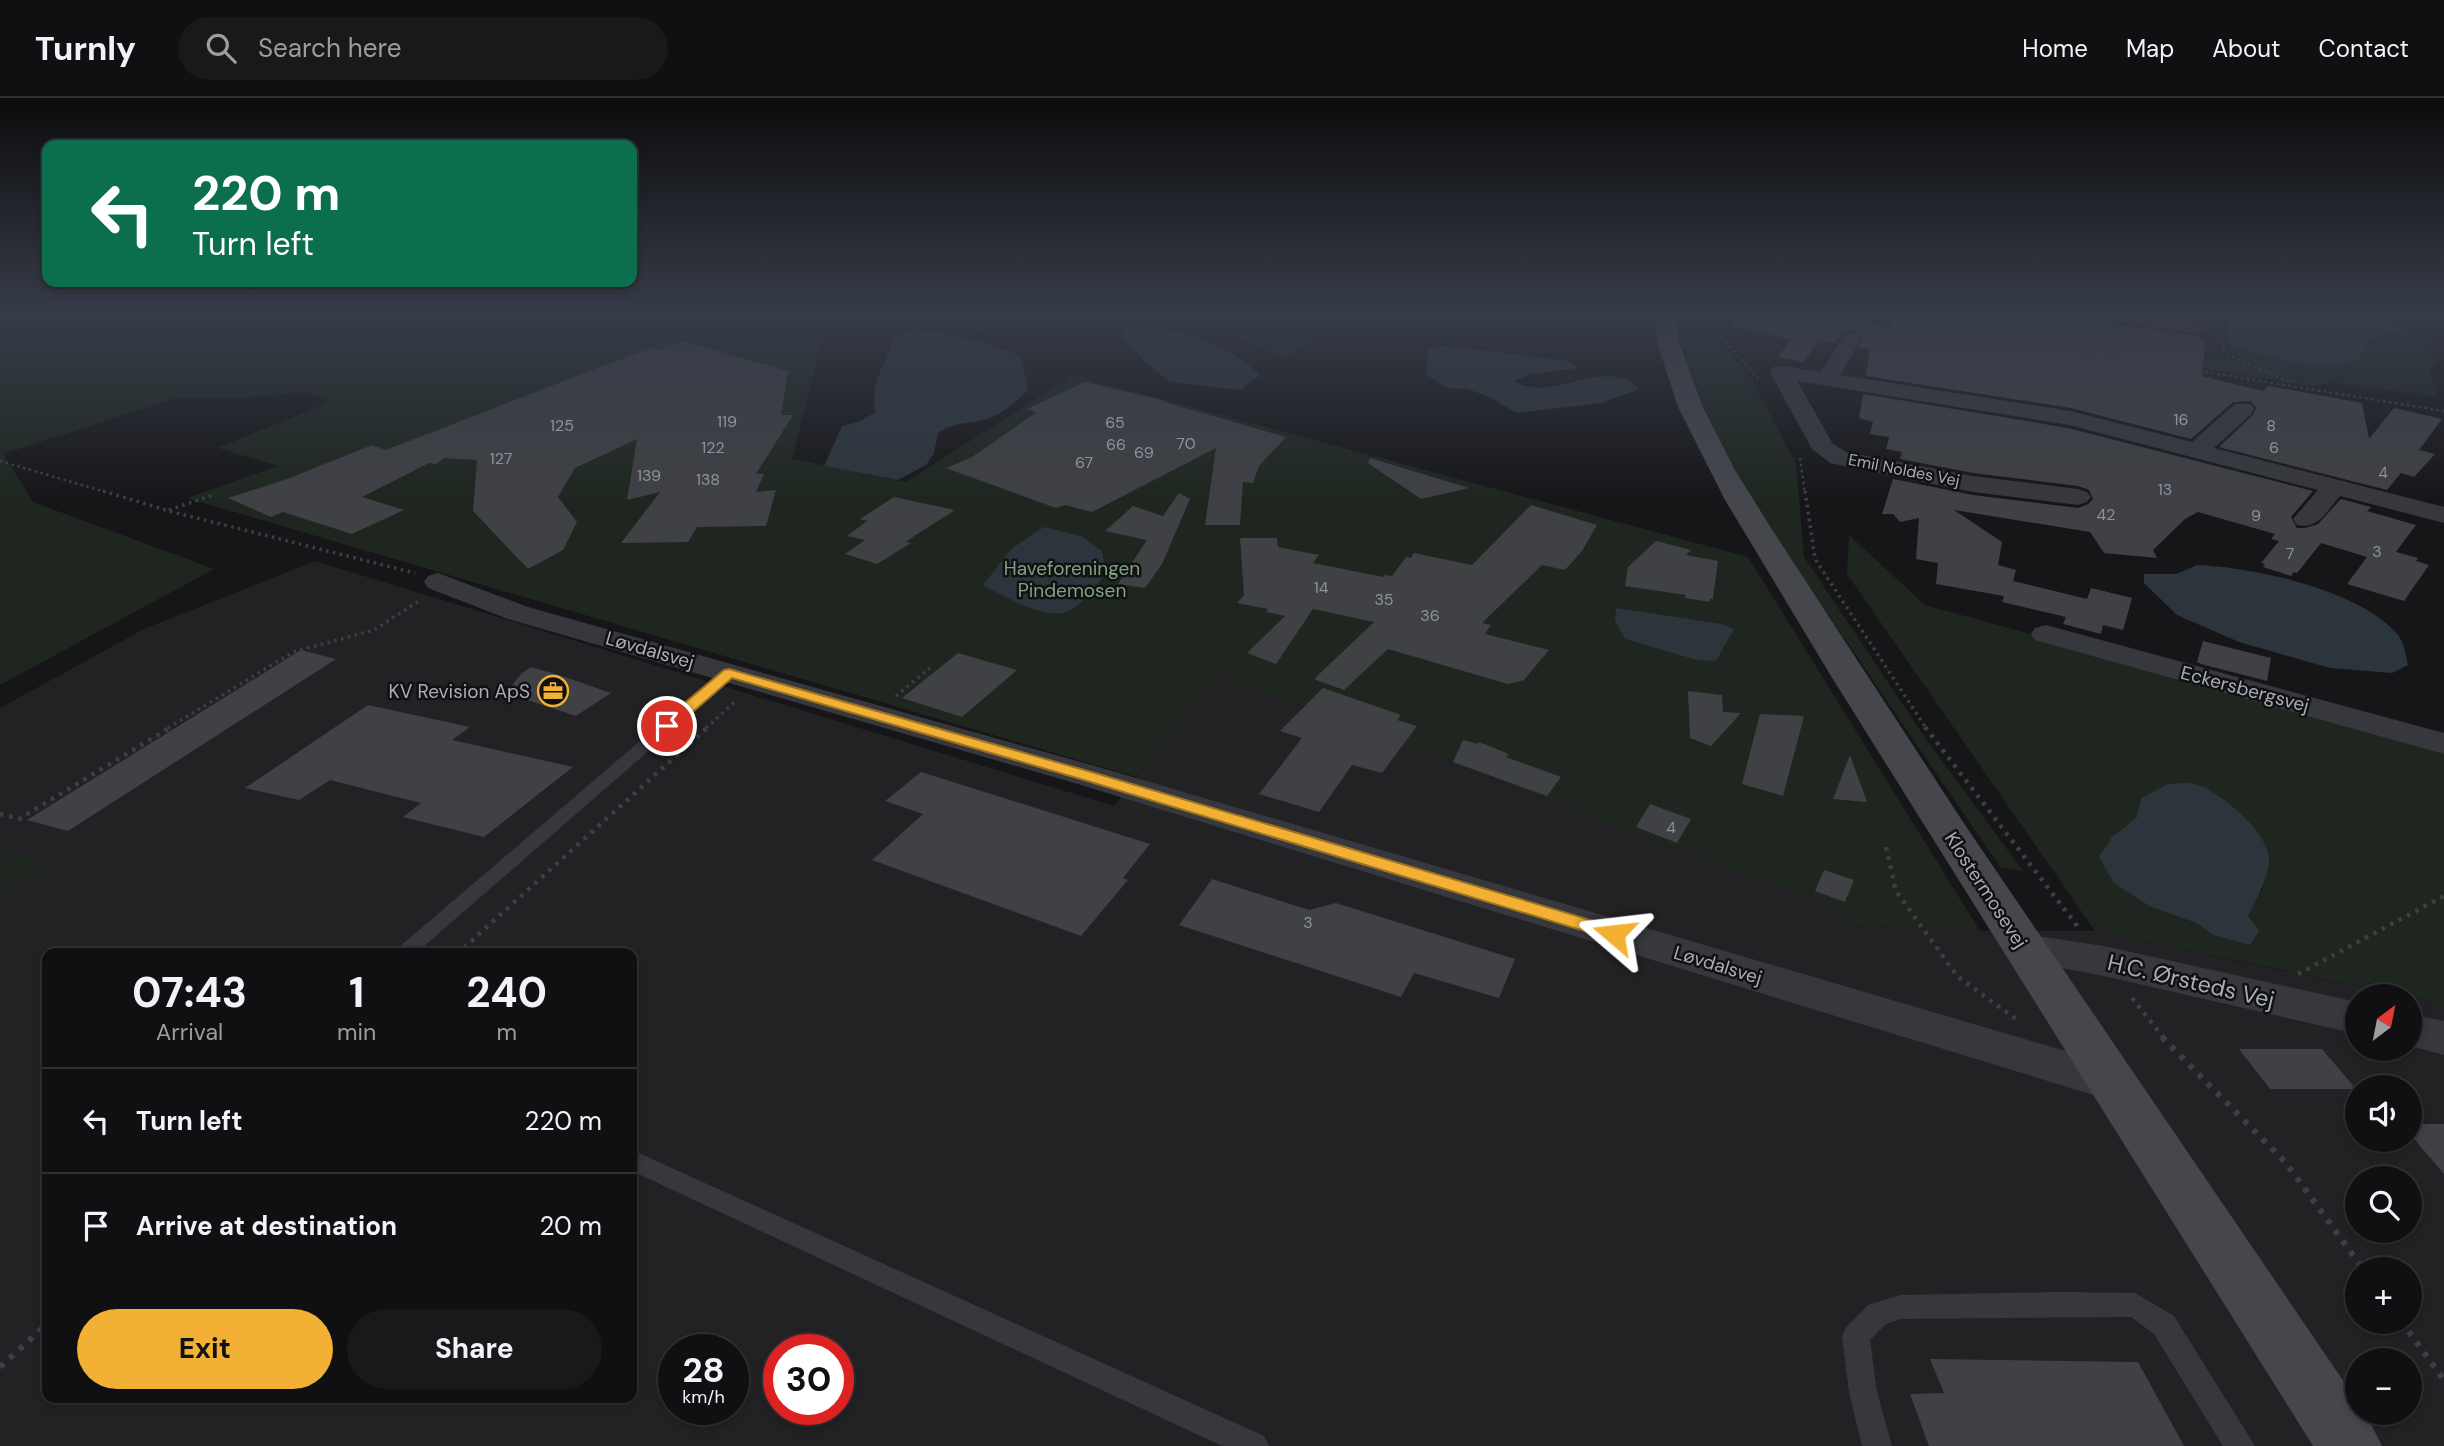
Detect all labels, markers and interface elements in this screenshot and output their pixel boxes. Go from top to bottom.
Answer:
search box [178,17,668,80]
text: Turnly [35,27,136,70]
icon: search [202,29,240,67]
text: Search here [258,31,401,65]
text: Home [2022,33,2088,64]
text: Map [2126,33,2174,64]
text: About [2212,33,2281,64]
text: Contact [2319,33,2409,64]
text: 220 m [192,161,340,225]
icon: left [77,168,168,259]
text: Turn left [192,223,314,265]
house number: 16 [2173,409,2189,430]
house number: 119 [717,411,737,432]
house number: 65 [1105,412,1125,433]
house number: 125 [550,415,574,436]
house number: 8 [2266,415,2276,436]
house number: 70 [1176,433,1196,454]
house number: 66 [1106,434,1126,455]
house number: 122 [701,437,725,458]
house number: 6 [2269,437,2279,458]
house number: 69 [1134,442,1154,463]
house number: 127 [490,448,512,469]
street label: Emil Noldes Vej [1846,449,1962,491]
house number: 67 [1075,452,1093,473]
house number: 4 [2378,462,2388,483]
house number: 139 [637,465,661,486]
house number: 138 [696,469,720,490]
house number: 13 [2158,479,2172,500]
house number: 42 [2097,504,2115,525]
house number: 9 [2251,505,2261,526]
house number: 3 [2372,541,2382,562]
house number: 7 [2286,543,2294,564]
park label: Haveforeningen Pindemosen [1004,556,1140,603]
house number: 14 [1314,577,1329,598]
house number: 35 [1374,589,1394,610]
house number: 36 [1420,605,1440,626]
street label: Løvdalsvej [603,625,697,675]
street label: Eckersbergsvej [2178,660,2312,718]
office icon: KV Revision ApS [536,674,570,708]
place label: KV Revision ApS [389,679,530,704]
pin [637,696,697,756]
icon: arrive [648,707,686,745]
house number: 4 [1666,817,1676,838]
street label: Klostermosevej [1939,827,2033,953]
position arrow [1577,897,1651,971]
house number: 3 [1303,912,1313,933]
street label: Løvdalsvej [1671,940,1765,990]
street label: H.C. Ørsteds Vej [2105,947,2277,1015]
text: 07:43 [132,965,247,1020]
text: 1 [349,965,364,1020]
text: 240 [466,965,547,1020]
north arrow [2345,984,2422,1060]
map controls [2345,984,2422,1425]
text: Arrival [156,1017,223,1047]
text: min [337,1017,376,1047]
text: m [496,1017,517,1047]
button: sound [2345,1075,2422,1152]
icon: left [77,1102,115,1140]
text: Turn left [136,1104,243,1138]
text: 220 m [524,1104,602,1138]
button: search [2345,1166,2422,1243]
icon: arrive [77,1207,115,1245]
text: Arrive at destination [136,1209,397,1243]
text: 20 m [539,1209,602,1243]
button: + [2345,1257,2422,1334]
button: Exit [77,1309,333,1389]
button: Share [347,1309,602,1389]
speed limit sign: 30 [763,1334,854,1425]
text: 28 [682,1347,725,1393]
button: − [2345,1348,2422,1425]
text: km/h [682,1385,725,1409]

